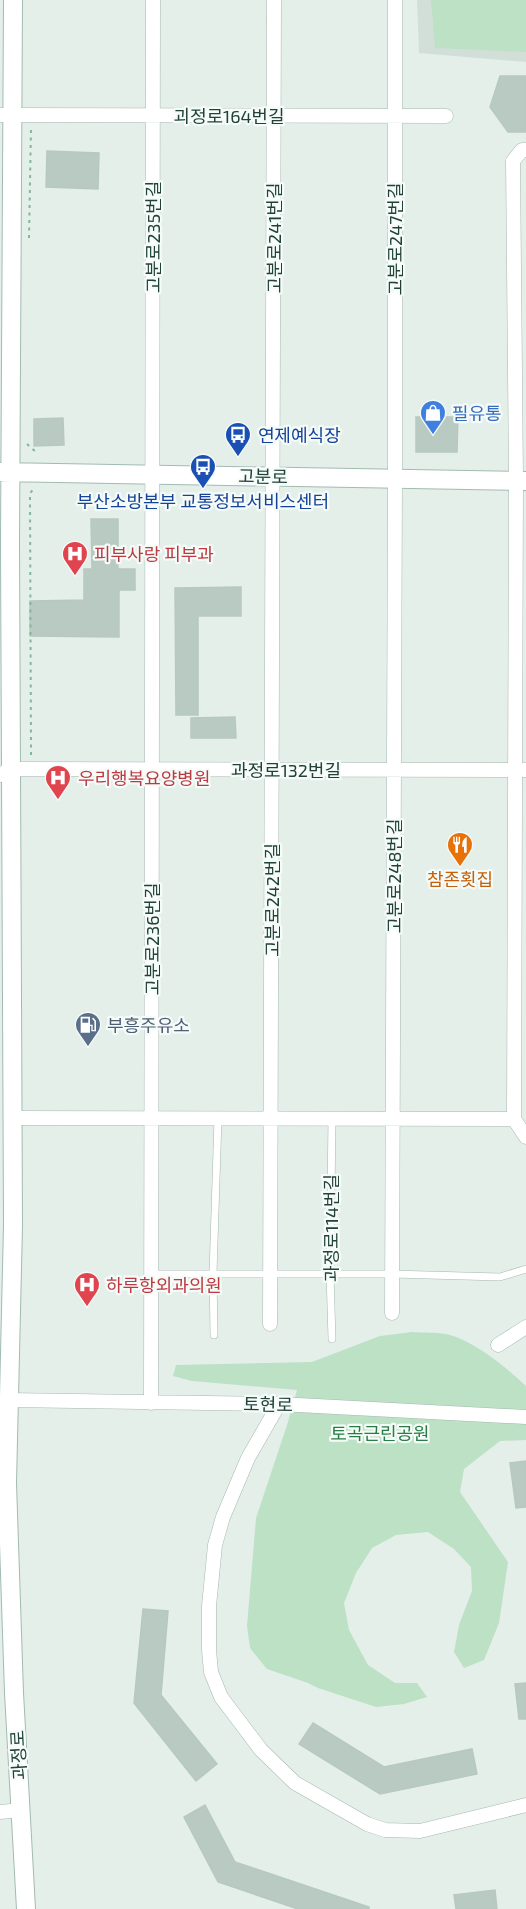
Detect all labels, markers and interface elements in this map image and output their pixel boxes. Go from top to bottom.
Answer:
street label: 괴정로164번길 [173,105,285,127]
street label: 고분로235번길 [142,181,164,293]
street label: 고분로241번길 [263,182,285,294]
street label: 고분로247번길 [384,182,406,296]
shop icon: 필유통 [418,398,448,436]
place label: 필유통 [452,402,502,424]
bus stop icon: 연제예식장 [223,420,253,458]
place label: 연제예식장 [258,424,341,446]
bus stop icon: 부산소방본부 교통정보서비스센터 [188,452,218,490]
street label: 고분로 [238,465,288,487]
place label: 부산소방본부 교통정보서비스센터 [77,490,329,512]
hospital icon: 피부사랑 피부과 [60,539,90,577]
place label: 피부사랑 피부과 [94,543,214,565]
street label: 과정로132번길 [231,759,341,781]
hospital icon: 우리행복요양병원 [43,763,73,801]
place label: 우리행복요양병원 [78,767,210,789]
street label: 고분로248번길 [383,819,405,933]
restaurant icon: 참존횟집 [445,830,475,868]
street label: 고분로242번길 [261,843,283,957]
place label: 참존횟집 [427,868,493,890]
street label: 고분로236번길 [141,882,163,996]
fuel station icon: 부흥주유소 [73,1010,103,1048]
place label: 부흥주유소 [107,1014,190,1036]
street label: 과정로114번길 [320,1174,342,1282]
hospital icon: 하루항외과의원 [72,1270,102,1308]
place label: 하루항외과의원 [106,1274,222,1296]
street label: 토현로 [243,1393,293,1415]
park label: 토곡근린공원 [330,1422,430,1444]
street label: 과정로 [6,1730,30,1780]

